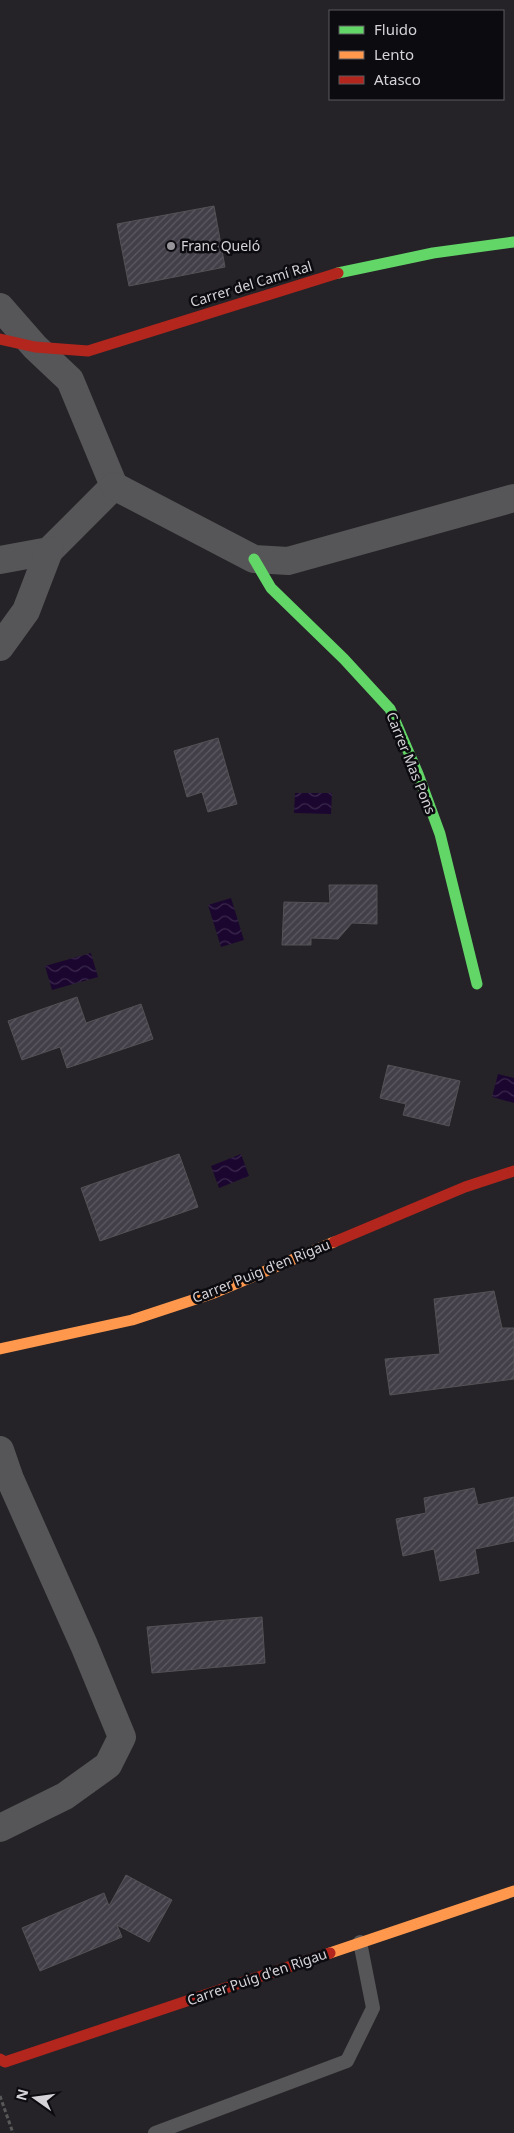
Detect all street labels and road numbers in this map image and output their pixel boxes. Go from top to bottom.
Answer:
street label: Carrer del Camí Ral [188,256,314,311]
street label: Carrer Mas Pons [382,709,441,817]
street label: Carrer Puig d'en Rigau [189,1234,332,1307]
street label: Carrer Puig d'en Rigau [184,1944,329,2009]

